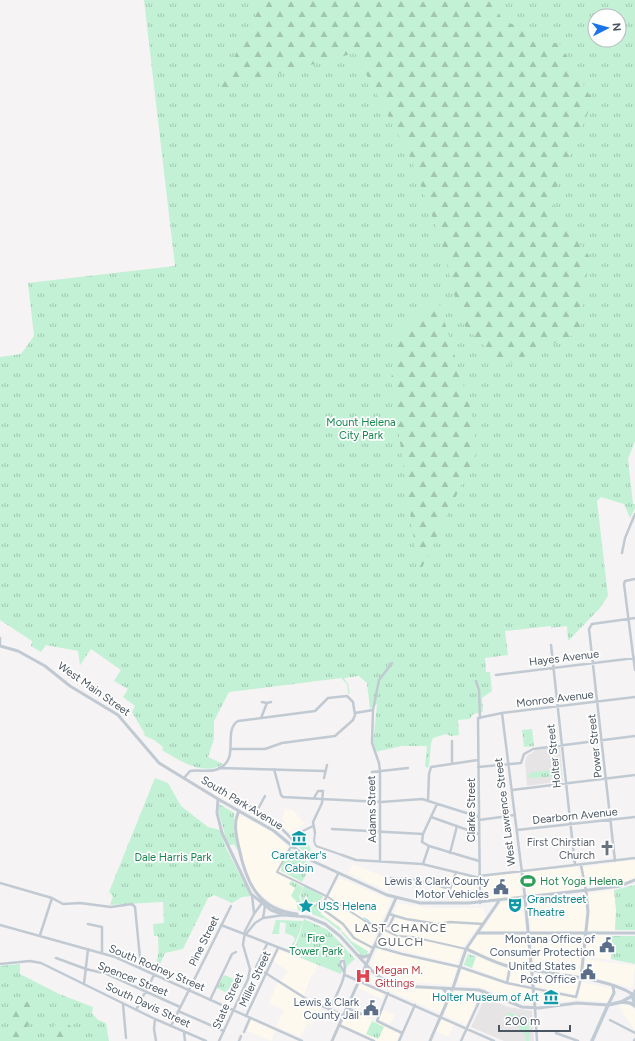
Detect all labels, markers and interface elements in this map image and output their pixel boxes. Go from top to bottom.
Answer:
north arrow [587,8,627,48]
text: N [610,22,623,32]
park label: Mount Helena City Park [326,416,396,442]
street label: Hayes Avenue [528,647,600,669]
street label: West Main Street [55,659,133,719]
street label: Monroe Avenue [516,688,594,710]
street label: Power Street [585,713,605,779]
street label: Holter Street [544,723,564,789]
street label: West Lawrence Street [492,757,518,867]
street label: South Park Avenue [199,773,285,833]
street label: Adams Street [365,775,379,843]
street label: Clarke Street [465,778,478,842]
street label: Dearborn Avenue [532,805,618,827]
museum icon: Caretaker's Cabin [290,829,308,847]
place label: First Chirstian Church [527,836,595,862]
church icon: First Chirstian Church [598,839,616,857]
place label: Caretaker's Cabin [271,849,327,875]
park label: Dale Harris Park [135,851,212,864]
sports icon: Hot Yoga Helena [519,872,537,890]
place label: Lewis & Clark County Motor Vehicles [384,875,489,901]
place label: Hot Yoga Helena [540,875,623,888]
public building icon: Lewis & Clark County Motor Vehicles [492,878,510,896]
place label: Grandstreet Theatre [527,893,586,919]
theatre icon: Grandstreet Theatre [506,896,524,914]
place icon: USS Helena [297,897,315,915]
place label: USS Helena [318,900,376,913]
street label: Pine Street [186,914,222,968]
district label: LAST CHANCE GULCH [354,921,448,949]
park label: Fire Tower Park [289,932,343,958]
place label: Montana Office of Consumer Protection [490,933,596,959]
public building icon: Montana Office of Consumer Protection [598,936,616,954]
street label: South Rodney Street [107,942,207,994]
street label: Miller Street [236,949,274,1009]
street label: Spencer Street [96,959,170,999]
place label: United States Post Office [508,960,576,986]
public building icon: United States Post Office [579,963,597,981]
place label: Megan M. Gittings [375,964,423,990]
hospital icon: Megan M. Gittings [354,967,372,985]
street label: State Street [210,971,246,1031]
street label: South Davis Street [103,980,193,1030]
museum icon: Holter Museum of Art [542,988,560,1006]
place label: Holter Museum of Art [432,991,539,1004]
place label: Lewis & Clark County Jail [294,996,360,1022]
public building icon: Lewis & Clark County Jail [362,999,380,1017]
scale bar [499,1007,570,1033]
text: 200 m [505,1014,540,1028]

